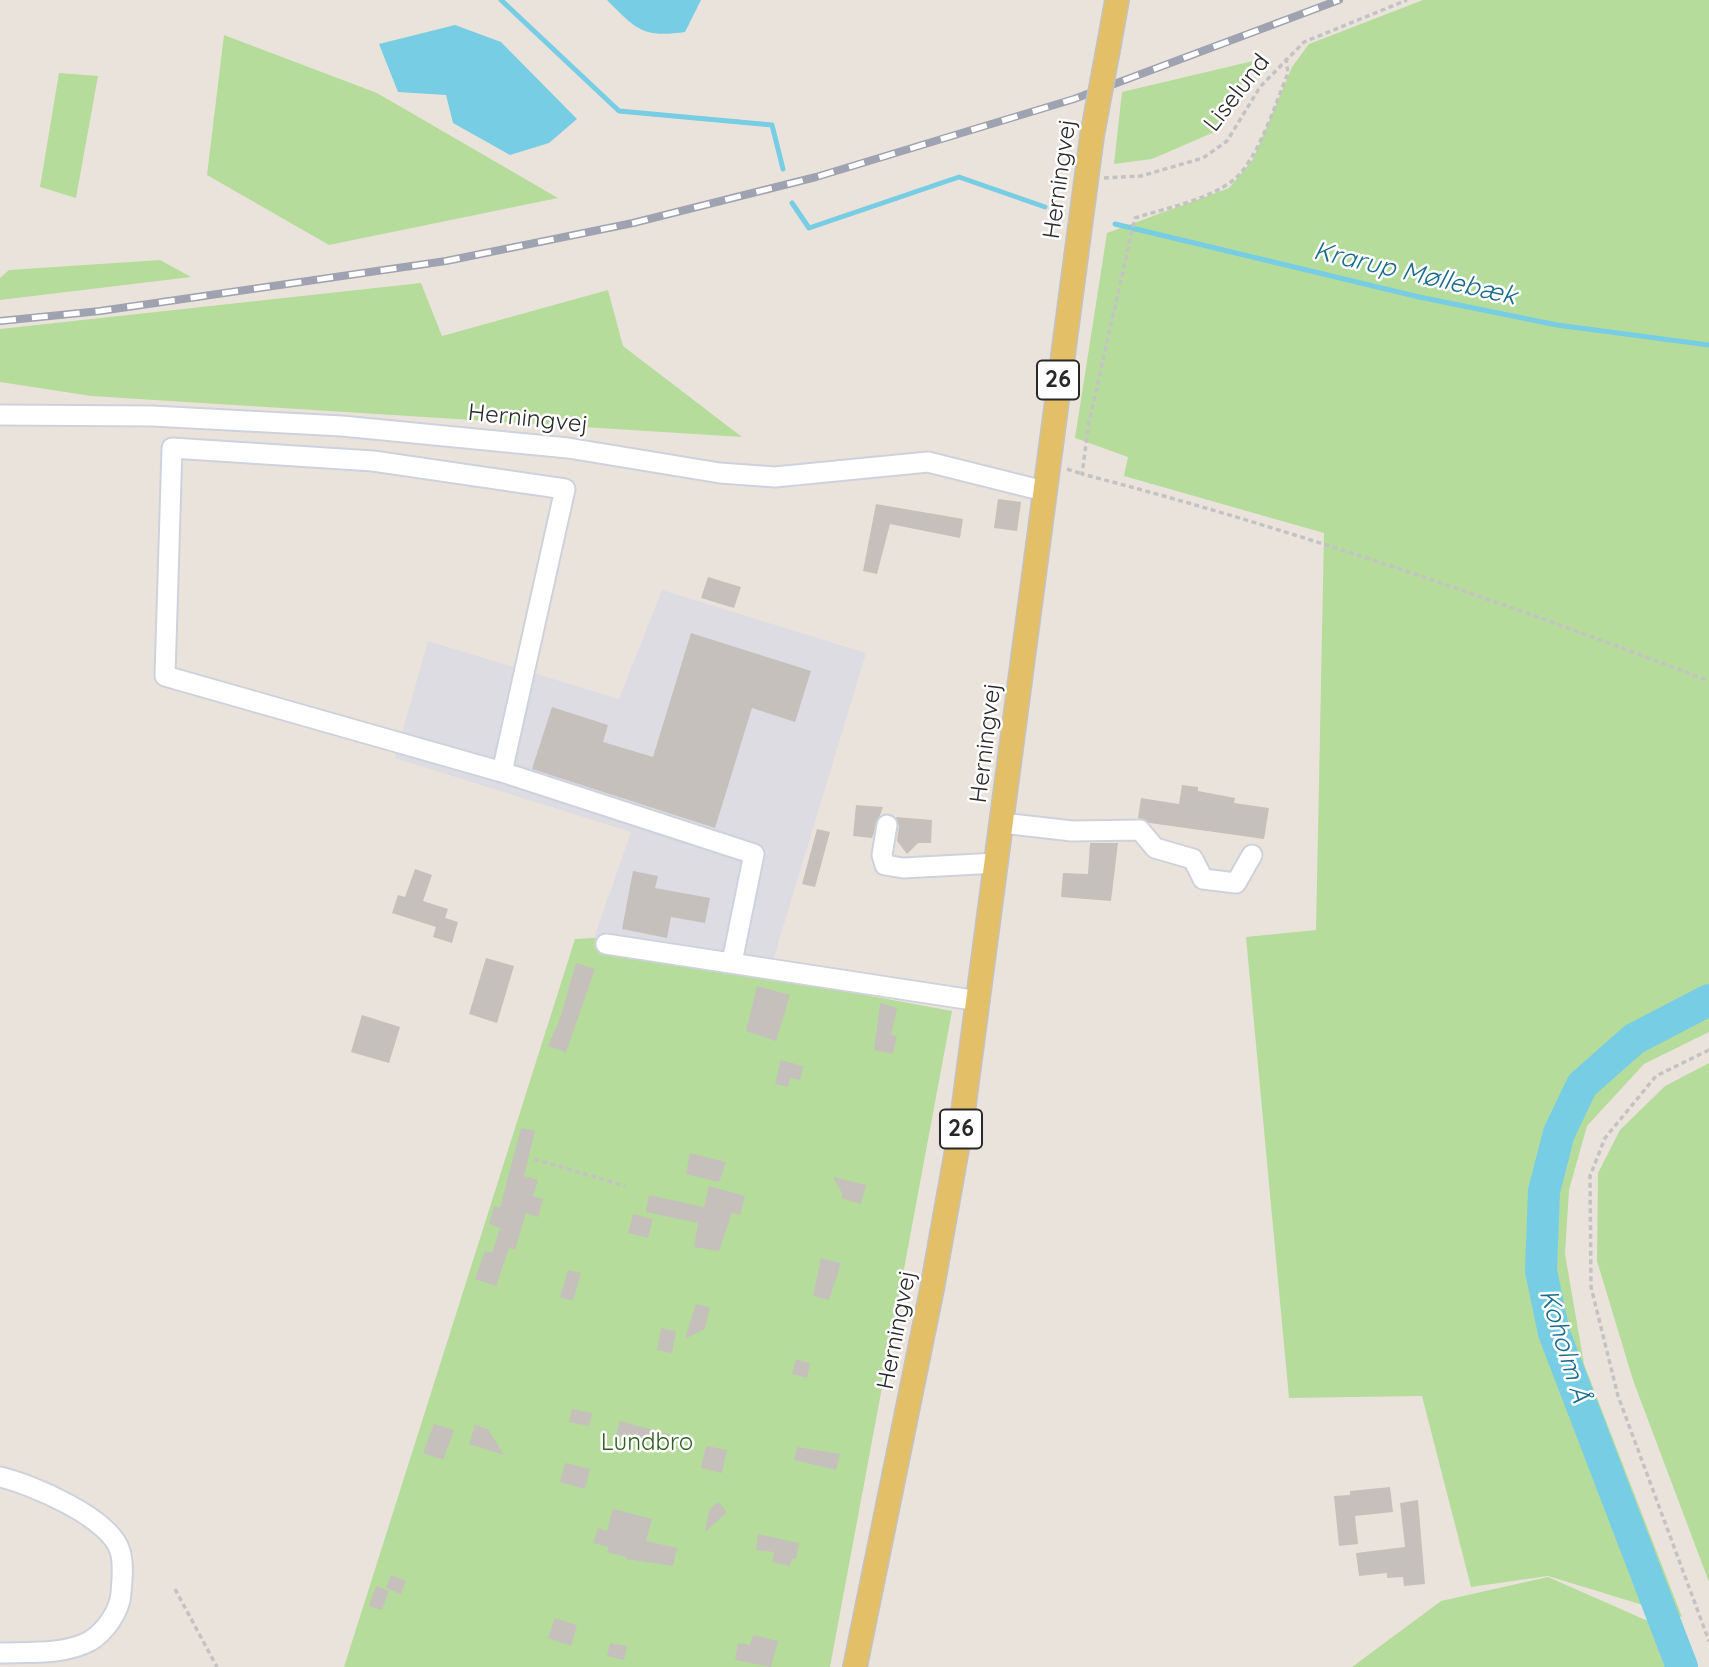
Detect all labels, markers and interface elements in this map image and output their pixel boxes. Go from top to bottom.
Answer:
street label: Liselund [1198,49,1276,137]
street label: Herningvej [1037,117,1083,241]
water label: Krarup Møllebæk [1311,235,1519,313]
road number: 26 [1037,360,1079,400]
street label: Herningvej [467,398,589,440]
street label: Herningvej [964,681,1008,805]
road number: 26 [940,1110,982,1148]
street label: Herningvej [871,1268,923,1392]
water label: Koholm Å [1532,1286,1596,1406]
park label: Lundbro [601,1429,693,1457]

